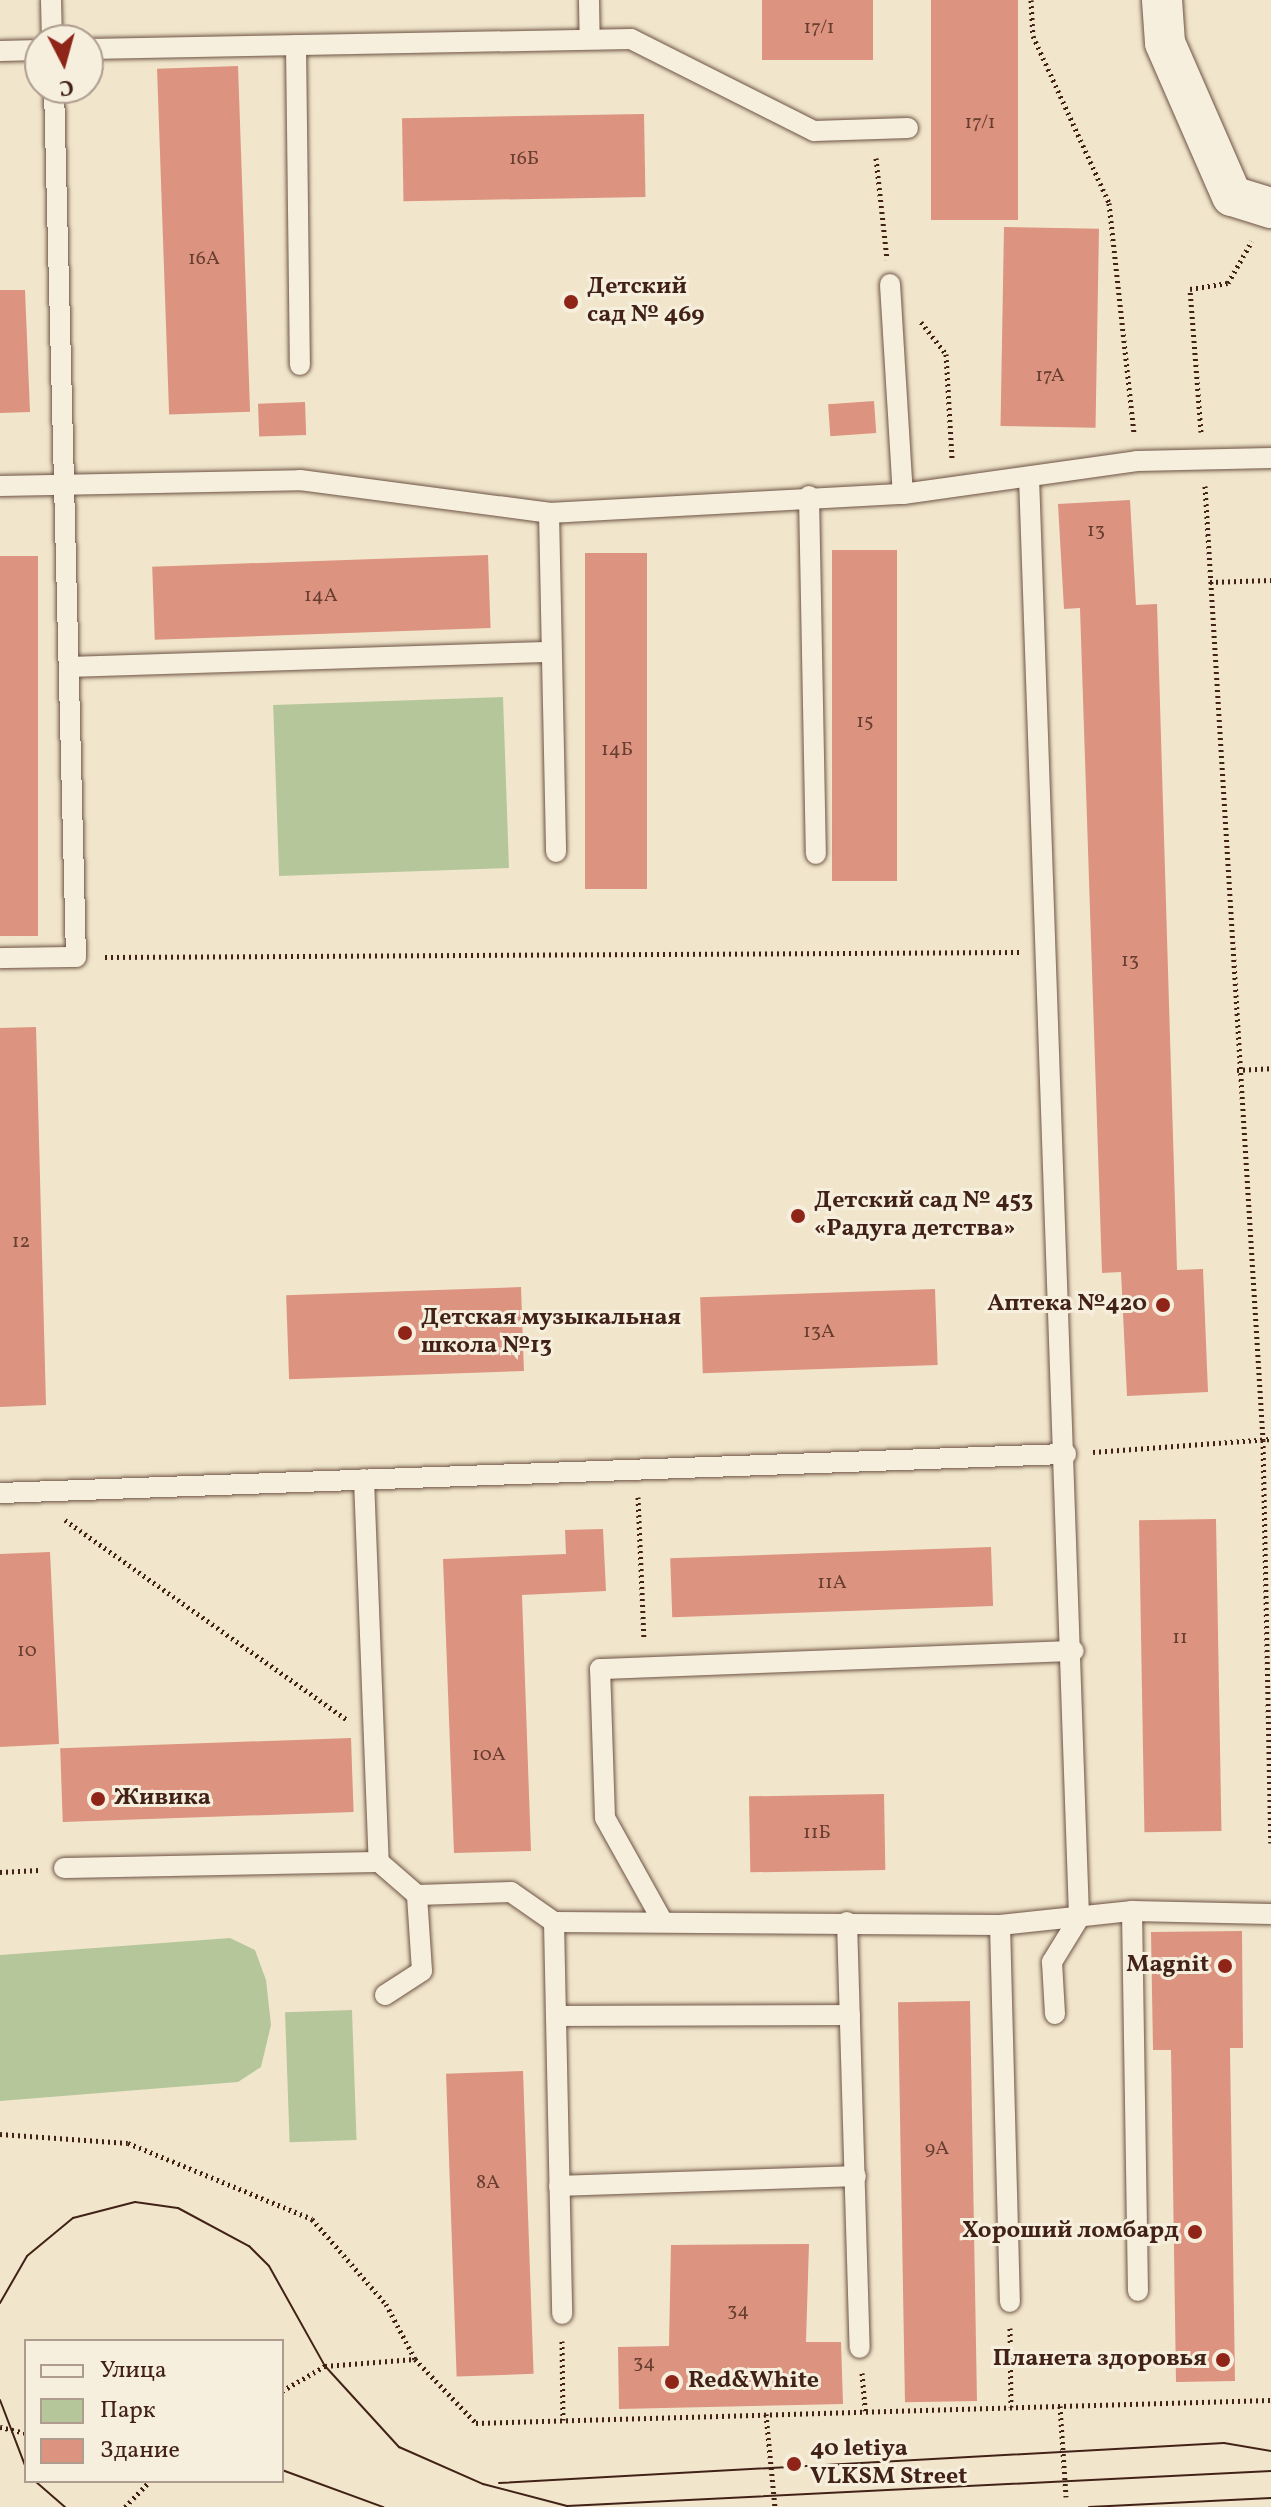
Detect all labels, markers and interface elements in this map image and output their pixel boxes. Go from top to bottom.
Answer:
house number: 17/1 [803,16,835,40]
north arrow [24,24,104,104]
text: С [58,70,75,103]
house number: 17/1 [964,111,996,135]
house number: 16Б [509,147,539,171]
house number: 16А [188,247,220,271]
place label: Детский сад № 469 [587,274,705,330]
marker: Детский сад № 469 [562,293,580,311]
house number: 17А [1035,364,1065,388]
house number: 13 [1087,519,1105,543]
house number: 14А [304,584,338,608]
house number: 15 [856,710,874,734]
house number: 14Б [601,738,633,762]
house number: 13 [1121,949,1139,973]
place label: Детский сад № 453 «Радуга детства» [814,1188,1033,1244]
marker: Детский сад № 453 «Радуга детства» [789,1207,807,1225]
house number: 12 [12,1230,30,1254]
place label: Аптека №420 [987,1291,1147,1319]
marker: Аптека №420 [1154,1296,1172,1314]
place label: Детская музыкальная школа №13 [421,1305,681,1361]
house number: 13А [803,1320,835,1344]
marker: Детская музыкальная школа №13 [396,1324,414,1342]
house number: 11А [817,1571,847,1595]
house number: 11 [1172,1626,1188,1650]
house number: 10 [17,1639,37,1663]
house number: 10А [472,1743,506,1767]
place label: Живика [114,1785,211,1813]
marker: Живика [89,1790,107,1808]
house number: 11Б [803,1821,831,1845]
place label: Magnit [1126,1952,1209,1980]
marker: Magnit [1216,1957,1234,1975]
house number: 9А [925,2137,949,2161]
house number: 8А [476,2171,500,2195]
place label: Хороший ломбард [962,2218,1179,2246]
marker: Хороший ломбард [1186,2223,1204,2241]
house number: 34 [727,2299,749,2323]
legend [24,2339,284,2483]
place label: Планета здоровья [993,2346,1207,2374]
house number: 34 [633,2351,655,2375]
marker: Планета здоровья [1214,2351,1232,2369]
text: Улица [100,2354,167,2388]
place label: Red&White [688,2368,819,2396]
marker: Red&White [663,2373,681,2391]
text: Парк [100,2394,156,2428]
text: Здание [100,2434,180,2468]
place label: 40 letiya VLKSM Street [810,2436,967,2492]
marker: 40 letiya VLKSM Street [785,2455,803,2473]

